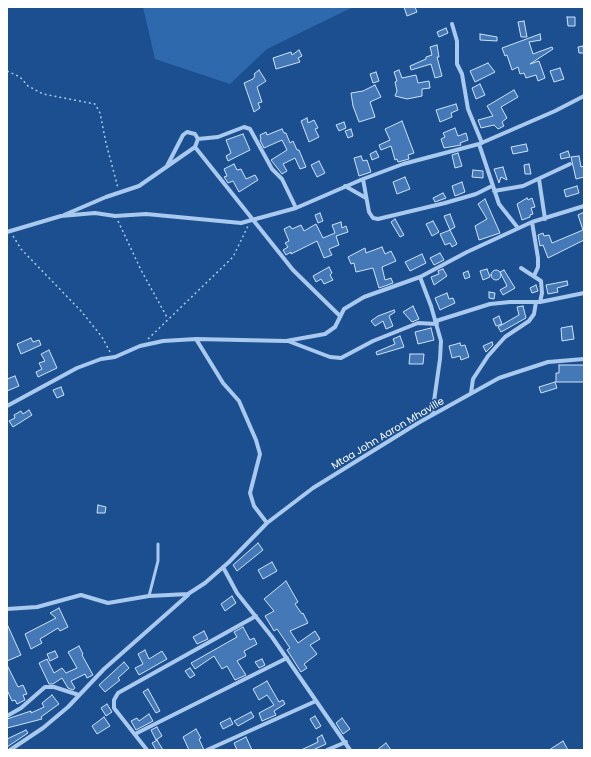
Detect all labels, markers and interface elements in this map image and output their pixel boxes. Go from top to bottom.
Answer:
street label: Mtaa John Aaron Mhaville [330,396,446,472]

